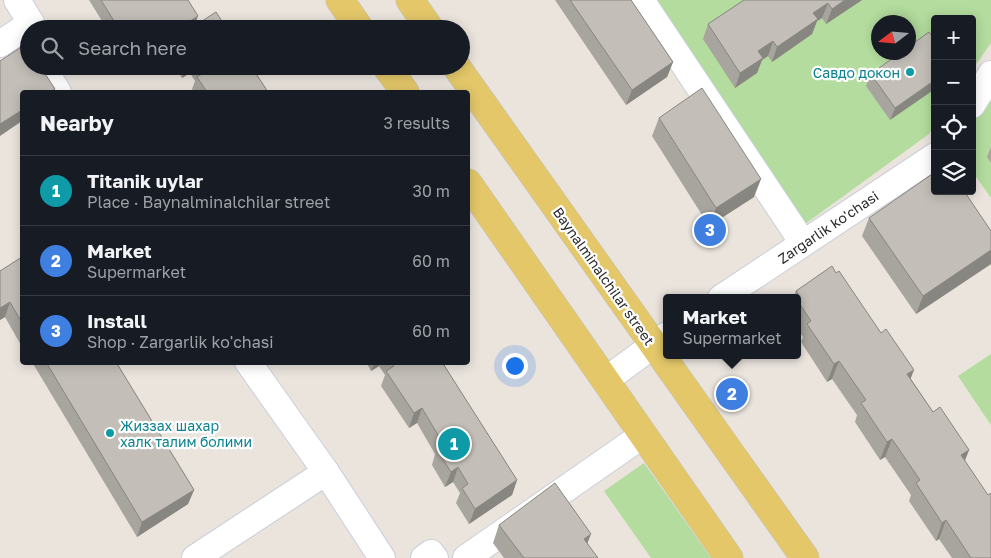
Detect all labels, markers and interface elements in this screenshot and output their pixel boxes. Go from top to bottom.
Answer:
north arrow [871,15,916,60]
map controls [931,15,976,195]
button: + [931,15,976,60]
search box [20,20,470,75]
icon: search [38,34,66,62]
text: Search here [78,36,187,59]
button: − [931,60,976,105]
place label: Cавдо докон [813,64,900,81]
marker: Cавдо докон [904,66,916,78]
button: locate [931,105,976,150]
text: Nearby [40,110,114,136]
text: 3 results [383,113,450,133]
button: layers [931,150,976,195]
text: Titanik uylar [87,169,203,192]
text: 1 [52,181,60,201]
text: 30 m [413,181,450,201]
street label: Zargarlik ko'chasi [775,187,881,267]
text: Place · Baynalminalchilar street [87,192,330,212]
street label: Baynalminalchilar street [550,204,658,348]
pin: 3 [694,211,726,249]
text: Market [87,239,152,262]
text: 2 [51,251,61,271]
text: 60 m [412,251,450,271]
text: Supermarket [87,262,186,282]
popup [663,294,801,359]
text: Market [682,305,747,328]
text: Install [87,309,147,332]
text: 3 [51,321,61,341]
text: 60 m [412,321,450,341]
text: Supermarket [682,328,782,348]
text: Shop · Zargarlik ko'chasi [87,332,274,352]
your location [502,353,528,379]
pin: 2 [716,375,748,413]
place label: Жиззах шахар халк талим болими [120,417,252,450]
pin: 1 [438,425,470,463]
marker: Жиззах шахар халк талим болими [104,427,116,439]

